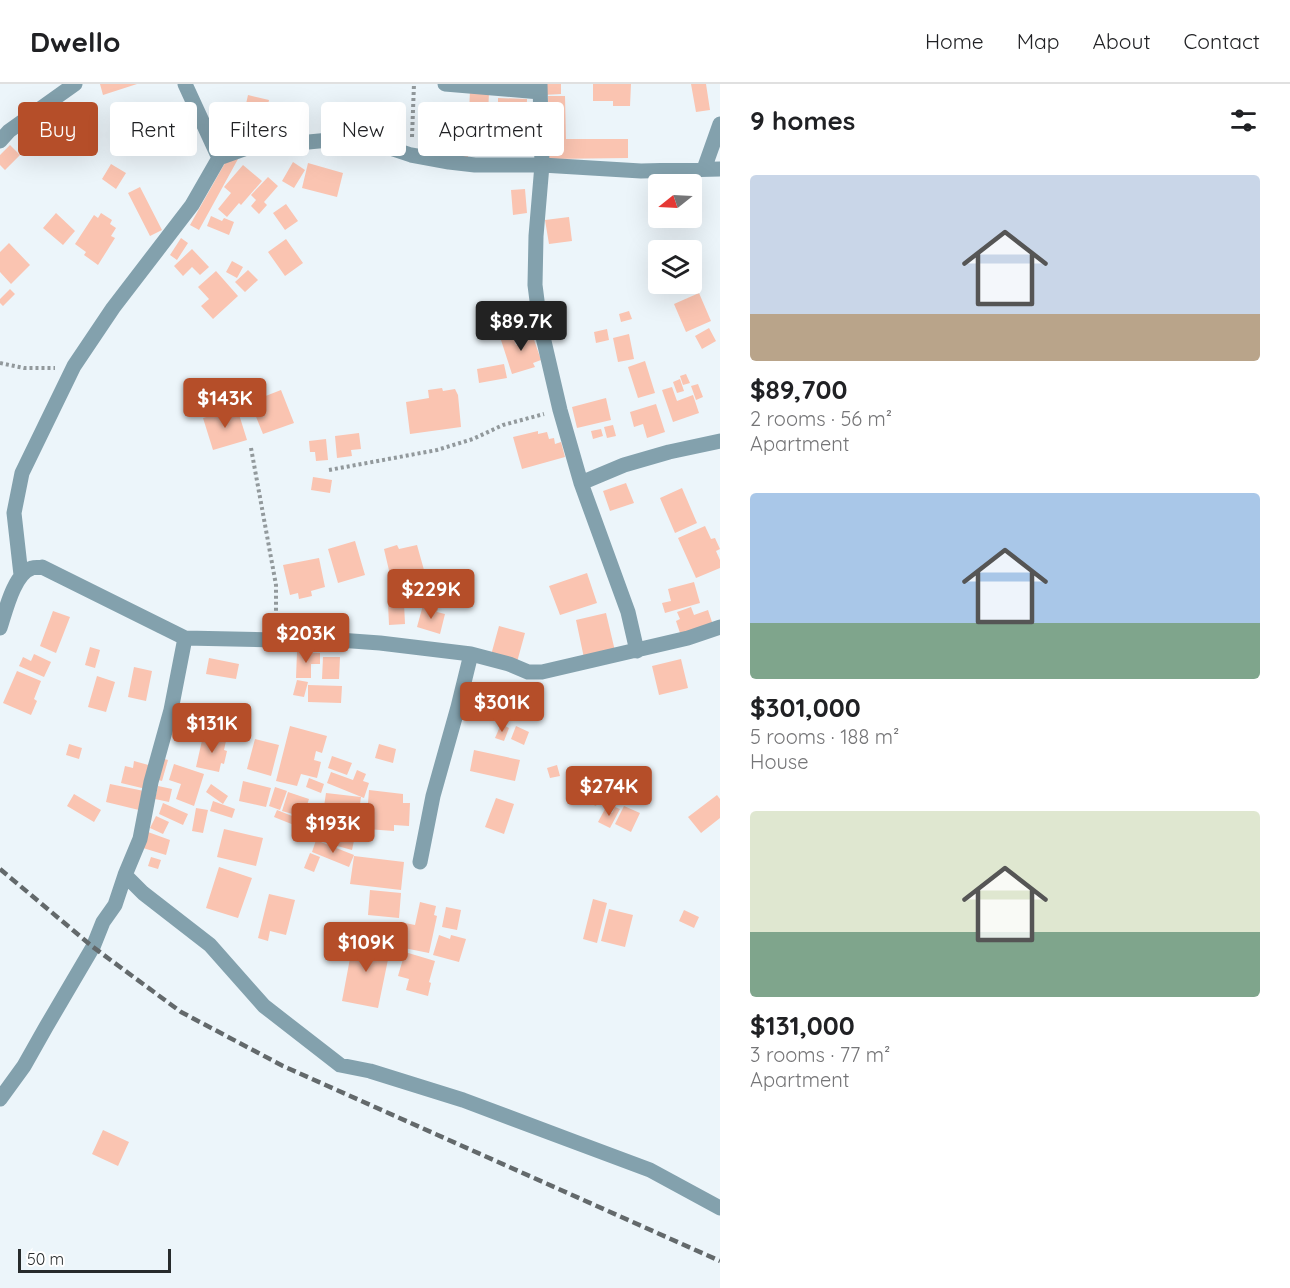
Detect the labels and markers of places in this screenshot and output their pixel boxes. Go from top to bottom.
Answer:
pin: $89.7K [472,301,570,352]
pin: $143K [183,378,267,429]
pin: $229K [389,569,473,620]
pin: $203K [264,613,348,664]
pin: $301K [460,682,544,733]
pin: $131K [170,703,254,754]
pin: $274K [567,766,651,817]
pin: $193K [291,803,375,854]
pin: $109K [324,922,408,973]

